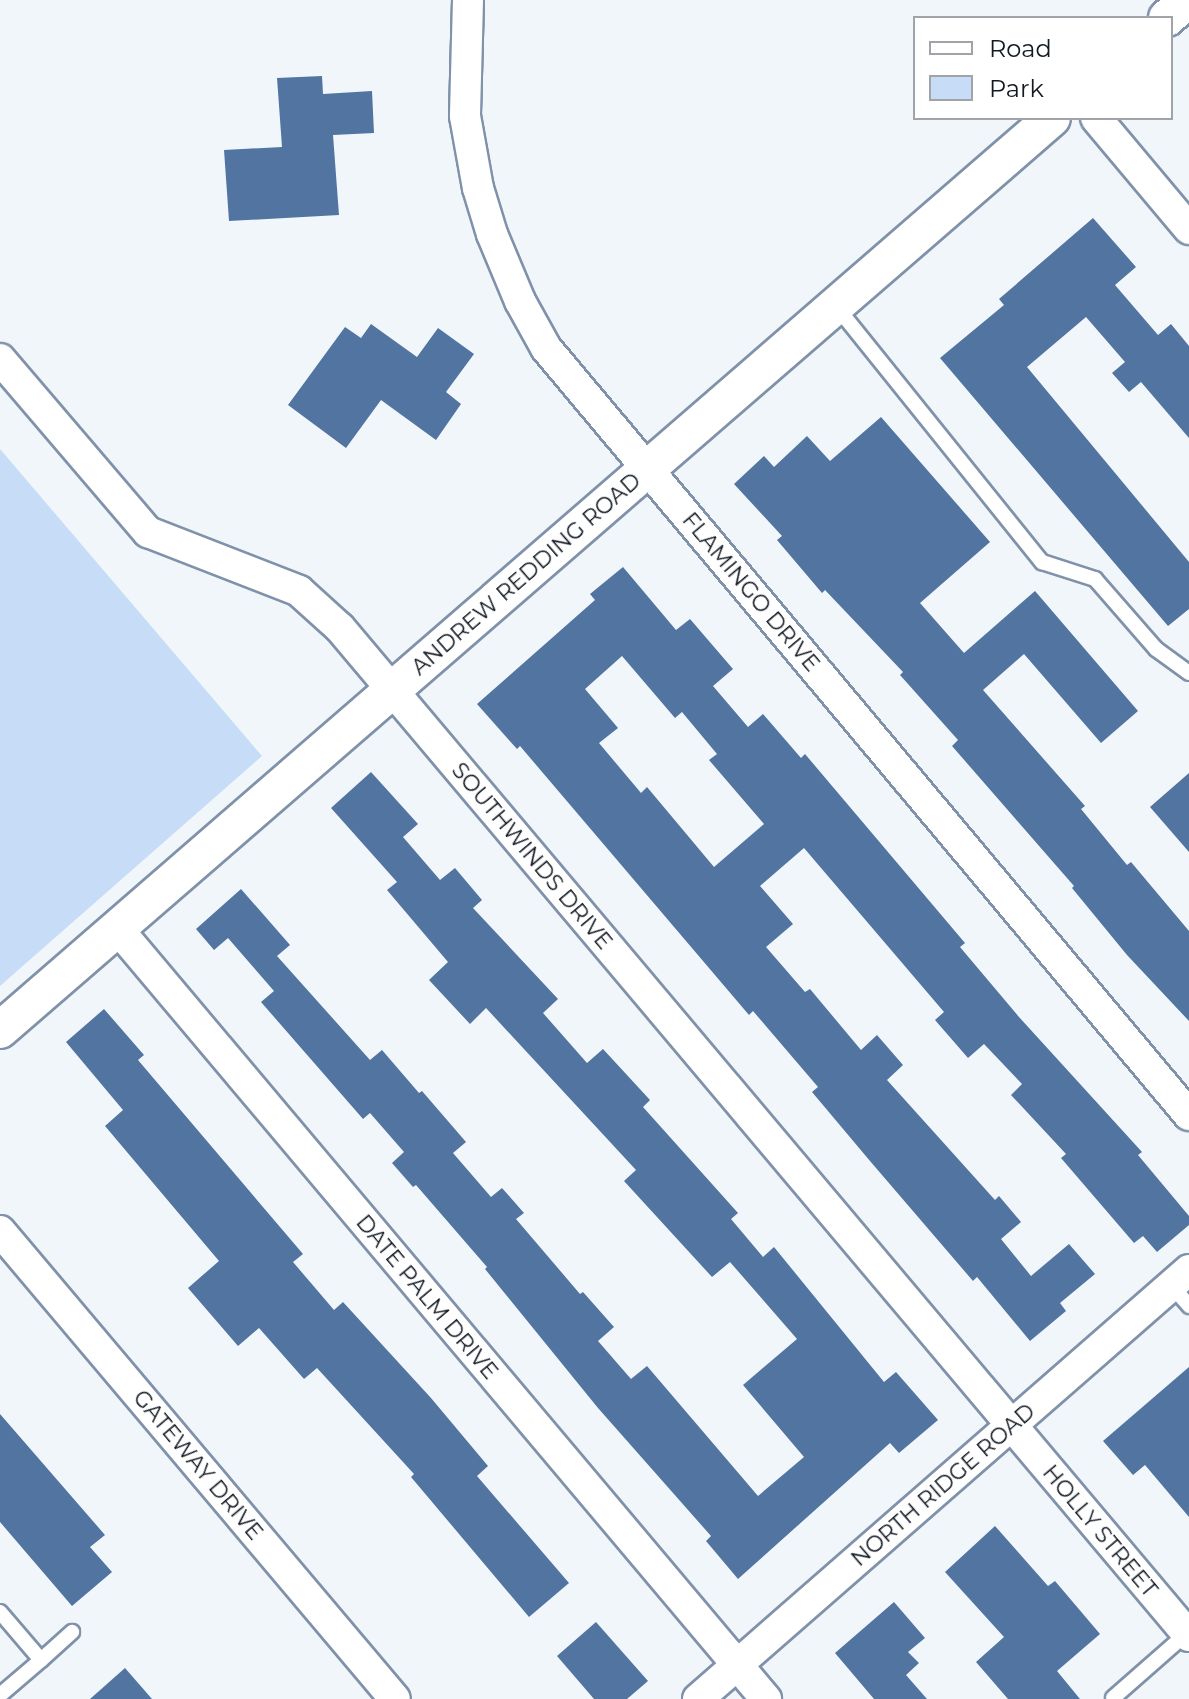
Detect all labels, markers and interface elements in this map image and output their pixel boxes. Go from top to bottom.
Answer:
legend [913,16,1173,120]
text: Road [989,34,1052,63]
text: Park [989,74,1044,103]
street label: ANDREW REDDING ROAD [406,467,646,681]
street label: FLAMINGO DRIVE [677,507,825,677]
street label: SOUTHWINDS DRIVE [446,757,618,955]
street label: DATE PALM DRIVE [351,1209,503,1385]
street label: GATEWAY DRIVE [128,1385,268,1545]
street label: NORTH RIDGE ROAD [846,1398,1040,1572]
street label: HOLLY STREET [1037,1460,1163,1602]

